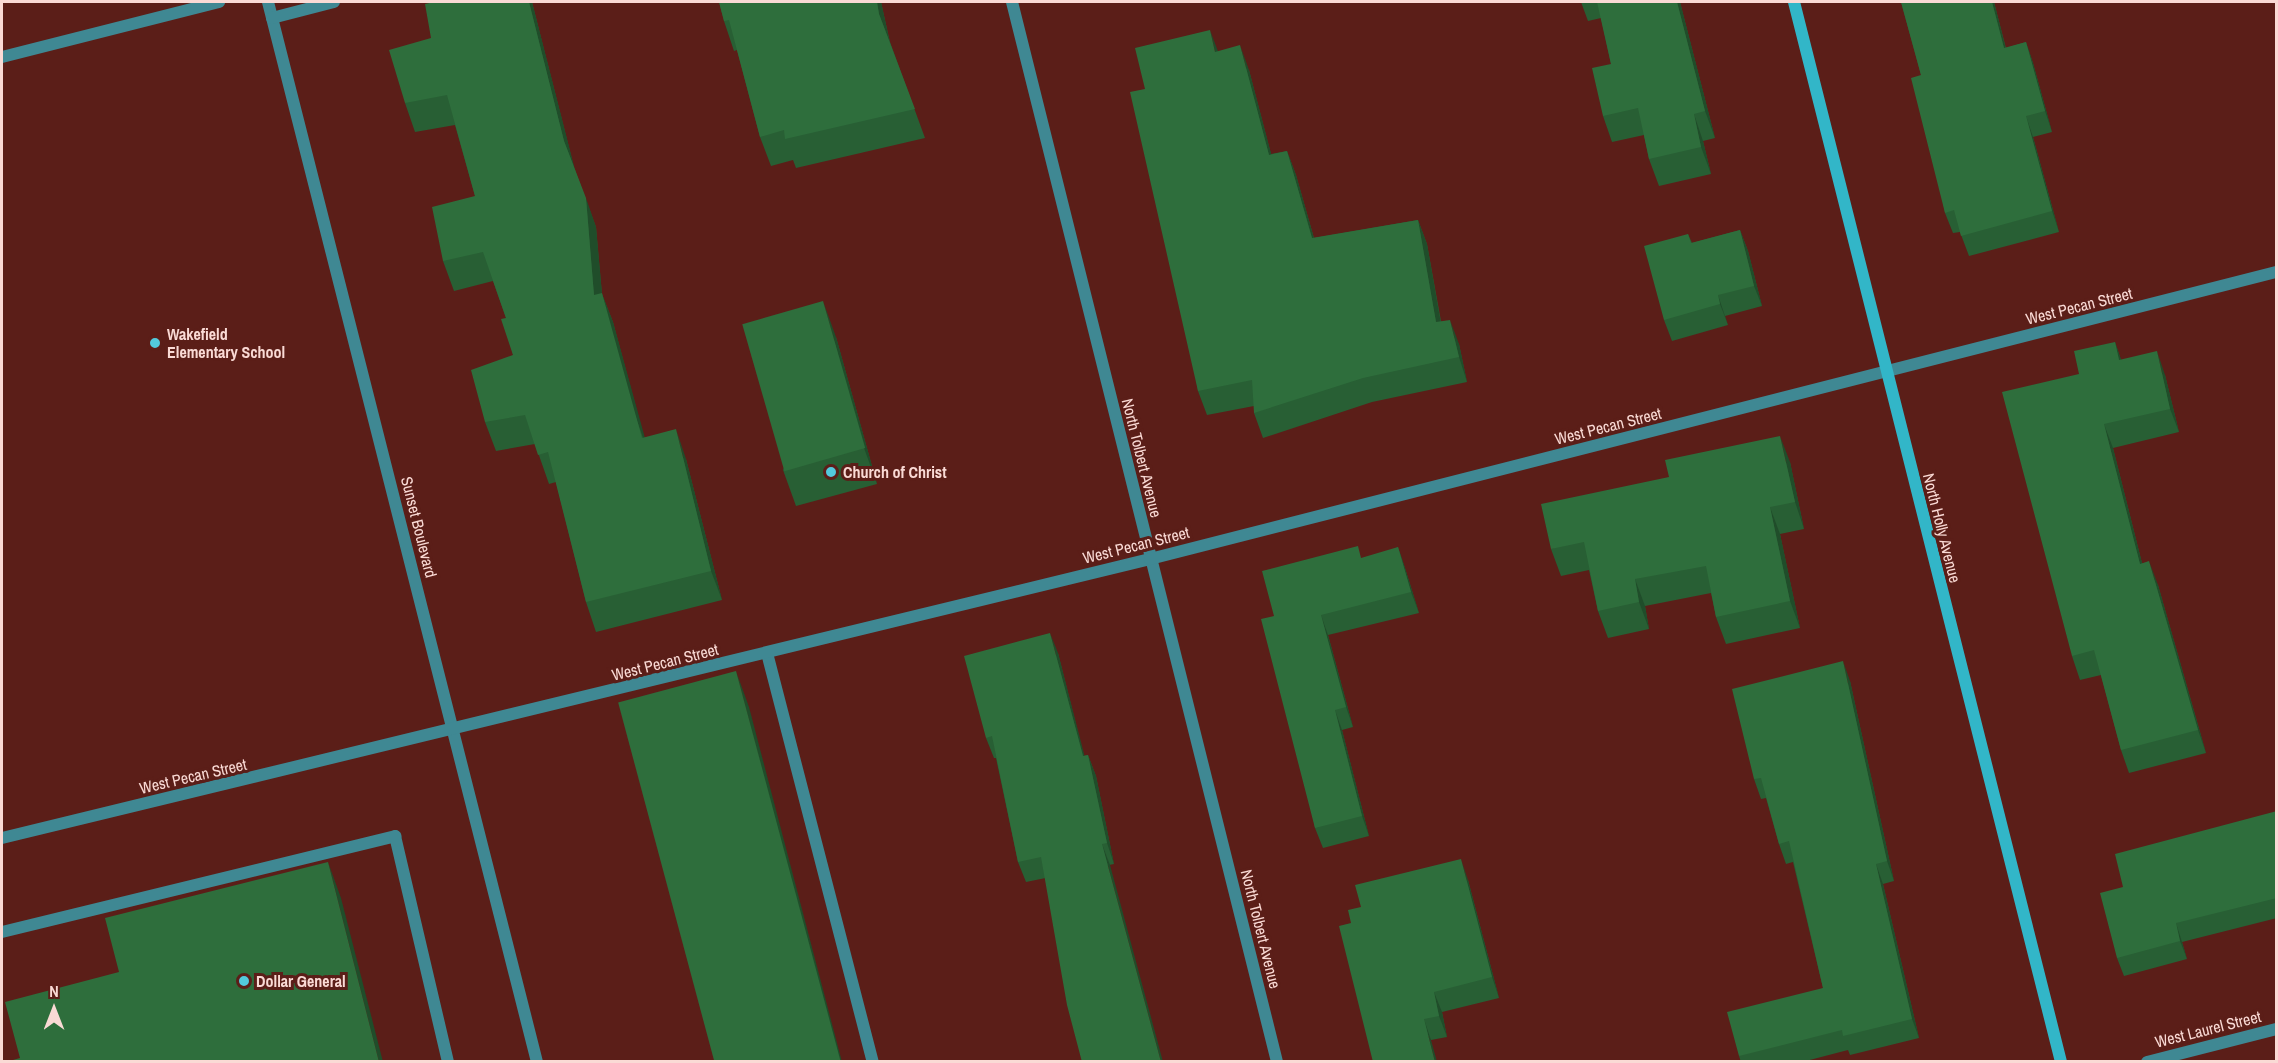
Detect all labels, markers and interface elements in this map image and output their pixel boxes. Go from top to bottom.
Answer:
street label: West Pecan Street [2024,283,2134,329]
place label: Wakefield Elementary School [167,324,285,362]
marker: Wakefield Elementary School [148,336,162,350]
street label: North Tolbert Avenue [1118,396,1166,520]
street label: West Pecan Street [1553,403,1663,449]
place label: Church of Christ [843,462,947,482]
marker: Church of Christ [824,465,838,479]
street label: North Holly Avenue [1919,471,1965,585]
street label: Sunset Boulevard [397,474,441,580]
street label: West Pecan Street [1081,522,1191,568]
street label: West Pecan Street [610,639,720,685]
street label: West Pecan Street [138,754,248,798]
street label: North Tolbert Avenue [1237,867,1285,991]
place label: Dollar General [256,971,346,991]
marker: Dollar General [237,974,251,988]
north arrow [24,979,84,1039]
text: N [49,980,59,1002]
street label: West Laurel Street [2153,1007,2263,1051]

